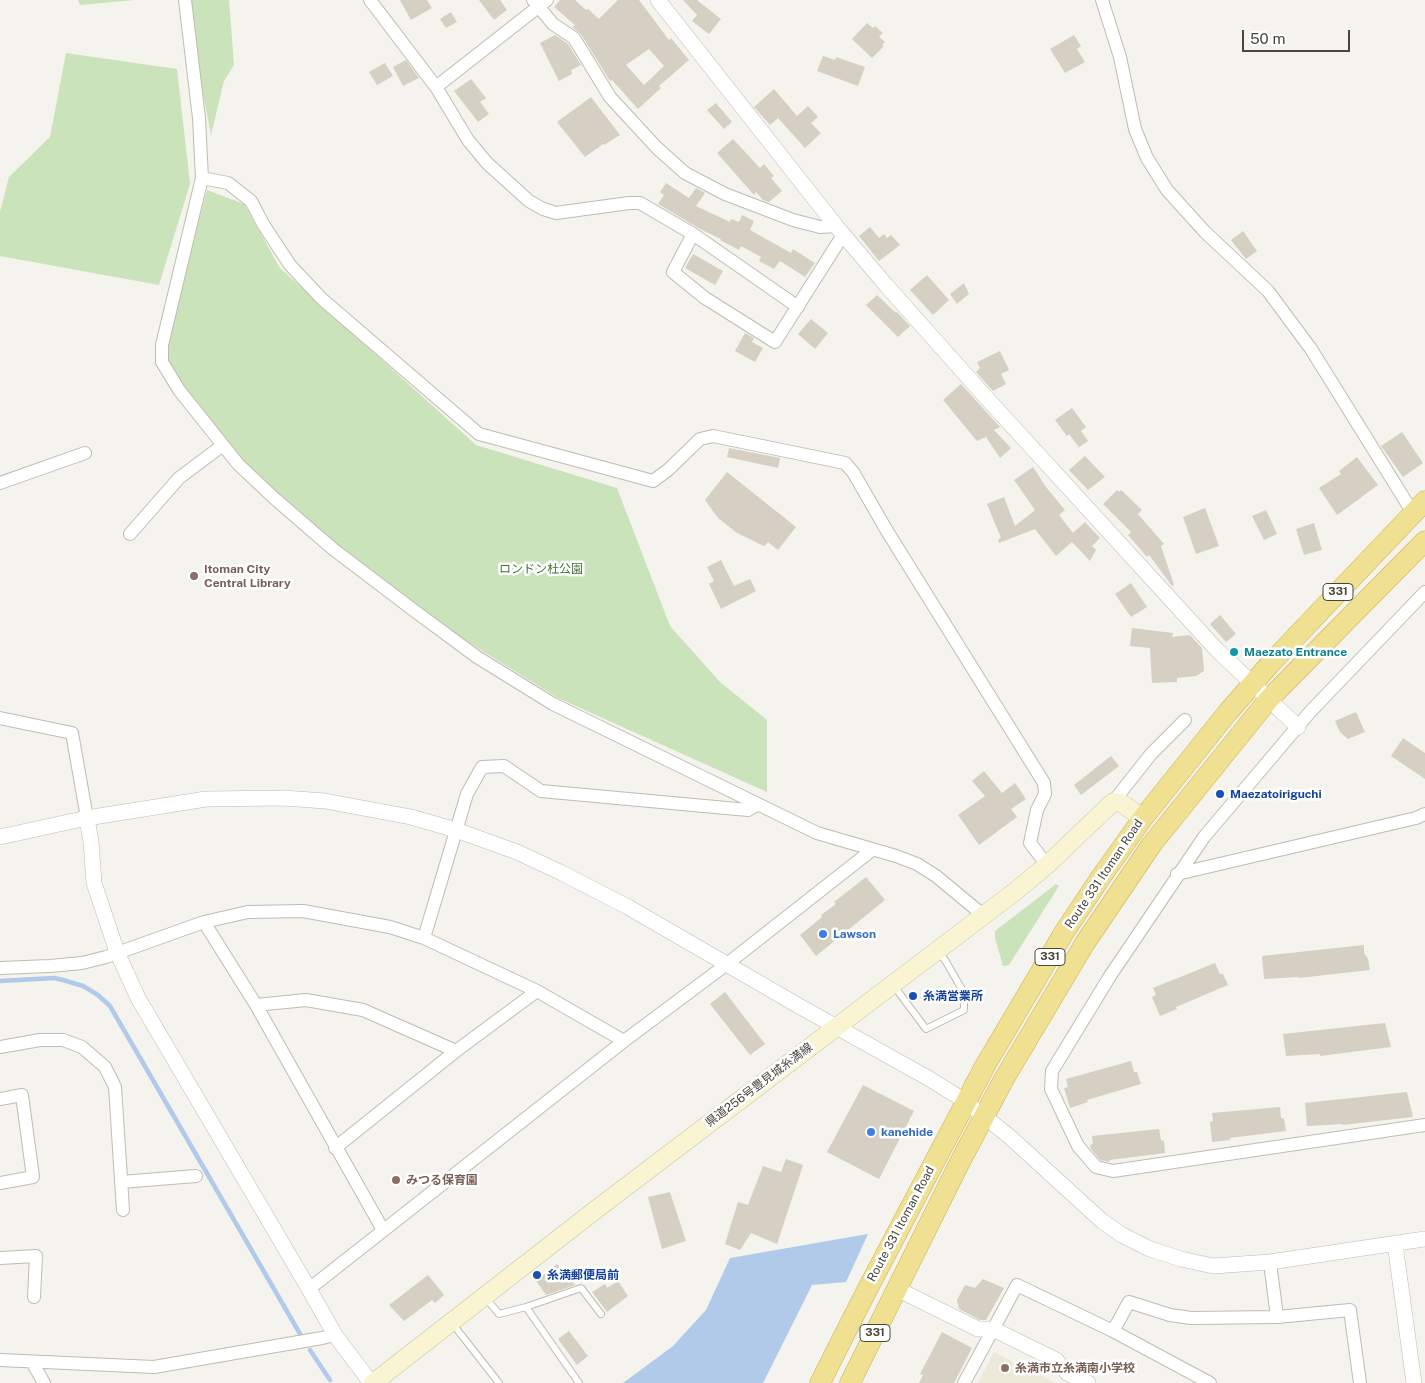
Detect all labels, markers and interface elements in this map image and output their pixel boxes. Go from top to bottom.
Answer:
scale bar [1245,20,1352,52]
text: 50 m [1250,30,1285,47]
place label: Itoman City Central Library [204,562,291,590]
park label: ロンドン杜公園 [499,562,583,576]
marker: Itoman City Central Library [188,570,200,582]
road number: 331 [1323,584,1353,600]
place label: Maezato Entrance [1244,645,1347,659]
marker: Maezato Entrance [1228,646,1240,658]
place label: Maezatoiriguchi [1230,787,1322,801]
marker: Maezatoiriguchi [1214,788,1226,800]
street label: Route 331 Itoman Road [1062,817,1146,931]
place label: Lawson [833,927,876,941]
marker: Lawson [817,928,829,940]
road number: 331 [1035,949,1065,966]
place label: 糸満営業所 [923,989,983,1003]
marker: 糸満営業所 [907,990,919,1002]
street label: 県道256号豊見城糸満線 [703,1040,815,1130]
place label: kanehide [881,1125,933,1139]
marker: kanehide [865,1126,877,1138]
street label: Route 331 Itoman Road [864,1164,938,1284]
place label: みつる保育園 [406,1173,478,1187]
marker: みつる保育園 [390,1174,402,1186]
place label: 糸満郵便局前 [547,1268,619,1282]
marker: 糸満郵便局前 [531,1269,543,1281]
road number: 331 [860,1325,890,1342]
place label: 糸満市立糸満南小学校 [1015,1361,1135,1375]
marker: 糸満市立糸満南小学校 [999,1362,1011,1374]

